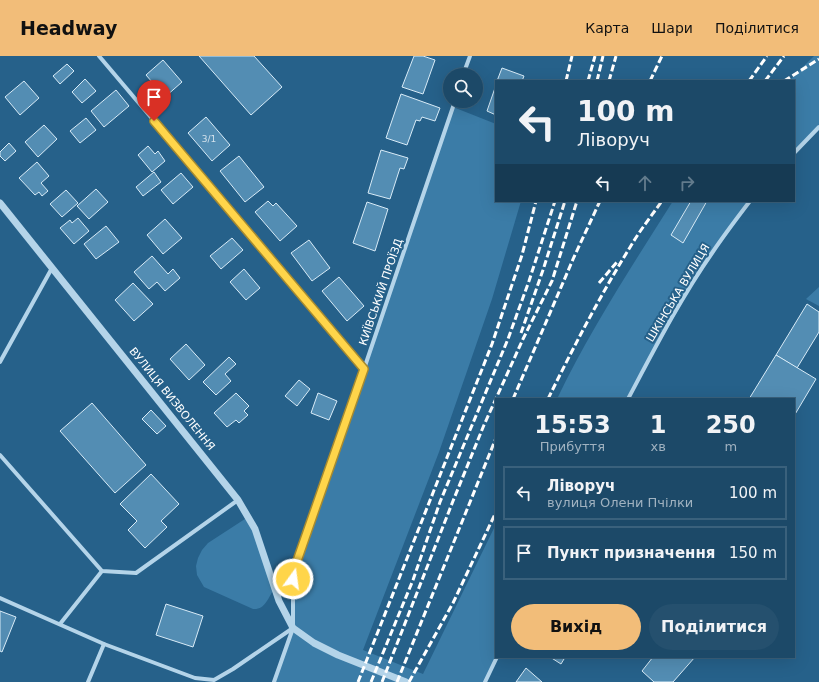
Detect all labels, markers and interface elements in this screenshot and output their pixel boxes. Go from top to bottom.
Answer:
text: Headway [20,17,117,39]
text: Карта [585,20,629,36]
text: Шари [651,20,693,36]
text: Поділитися [715,20,799,36]
map controls [443,68,483,108]
button: search [443,68,483,108]
pin [137,80,171,121]
icon: arrive [143,86,165,108]
text: 100 m [577,95,674,128]
icon: left [511,96,563,148]
text: Ліворуч [577,129,650,150]
house number: 3/1 [202,134,216,144]
icon: left [592,172,614,194]
icon: ahead [634,172,656,194]
icon: right [676,172,698,194]
street label: КИЇВСЬКИЙ ПРОЇЗД [357,236,406,347]
street label: ШКІНСЬКА ВУЛИЦЯ [644,242,712,344]
street label: ВУЛИЦЯ ВИЗВОЛЕННЯ [126,345,218,453]
text: 15:53 [534,411,611,439]
text: 1 [650,411,666,439]
text: 250 [706,411,756,439]
text: Прибуття [540,439,605,454]
text: хв [650,439,666,454]
text: m [724,439,737,454]
text: Ліворуч [547,477,615,495]
icon: left [513,482,535,504]
text: 100 m [729,484,777,502]
text: вулиця Олени Пчілки [547,495,693,510]
icon: arrive [513,542,535,564]
text: Пункт призначення [547,544,715,562]
text: 150 m [729,544,777,562]
position arrow [272,558,314,600]
button: Вихід [511,604,641,650]
button: Поділитися [649,604,779,650]

